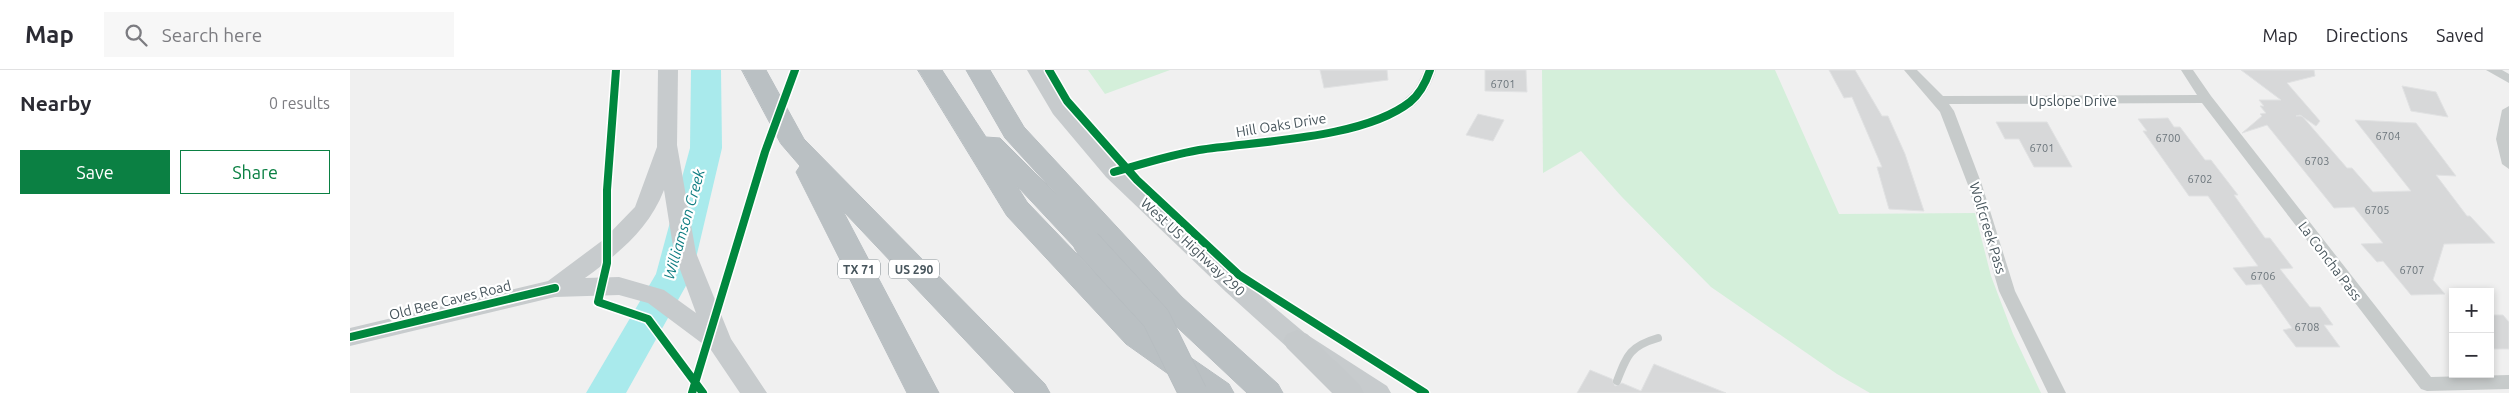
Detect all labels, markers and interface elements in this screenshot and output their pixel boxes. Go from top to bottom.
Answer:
search box [104,12,454,57]
text: Map [25,21,74,48]
icon: search [122,21,150,49]
text: Search here [162,24,262,46]
text: Map [2262,25,2298,45]
text: Directions [2326,25,2408,45]
text: Saved [2436,25,2484,45]
house number: 6701 [1491,78,1515,90]
text: Nearby [20,91,91,115]
street label: Upslope Drive [2029,93,2117,109]
text: 0 results [269,94,330,112]
street label: Hill Oaks Drive [1235,110,1327,140]
house number: 6704 [2376,130,2400,142]
house number: 6700 [2156,132,2180,144]
house number: 6701 [2030,142,2054,154]
button: Save [20,150,170,194]
button: Share [180,150,330,194]
house number: 6703 [2305,155,2329,167]
water label: Williamson Creek [660,167,708,281]
house number: 6702 [2188,173,2212,185]
street label: Wolfcreek Pass [1966,180,2010,276]
street label: West US Highway 290 [1138,195,1248,299]
house number: 6705 [2365,204,2389,216]
street label: La Concha Pass [2295,218,2365,304]
road number: TX 71 [838,260,880,278]
road number: US 290 [889,260,939,278]
house number: 6707 [2400,264,2424,276]
house number: 6706 [2251,270,2275,282]
street label: Old Bee Caves Road [387,277,513,323]
map controls [2449,288,2494,378]
button: + [2449,288,2494,333]
house number: 6708 [2295,321,2319,333]
button: − [2449,333,2494,378]

